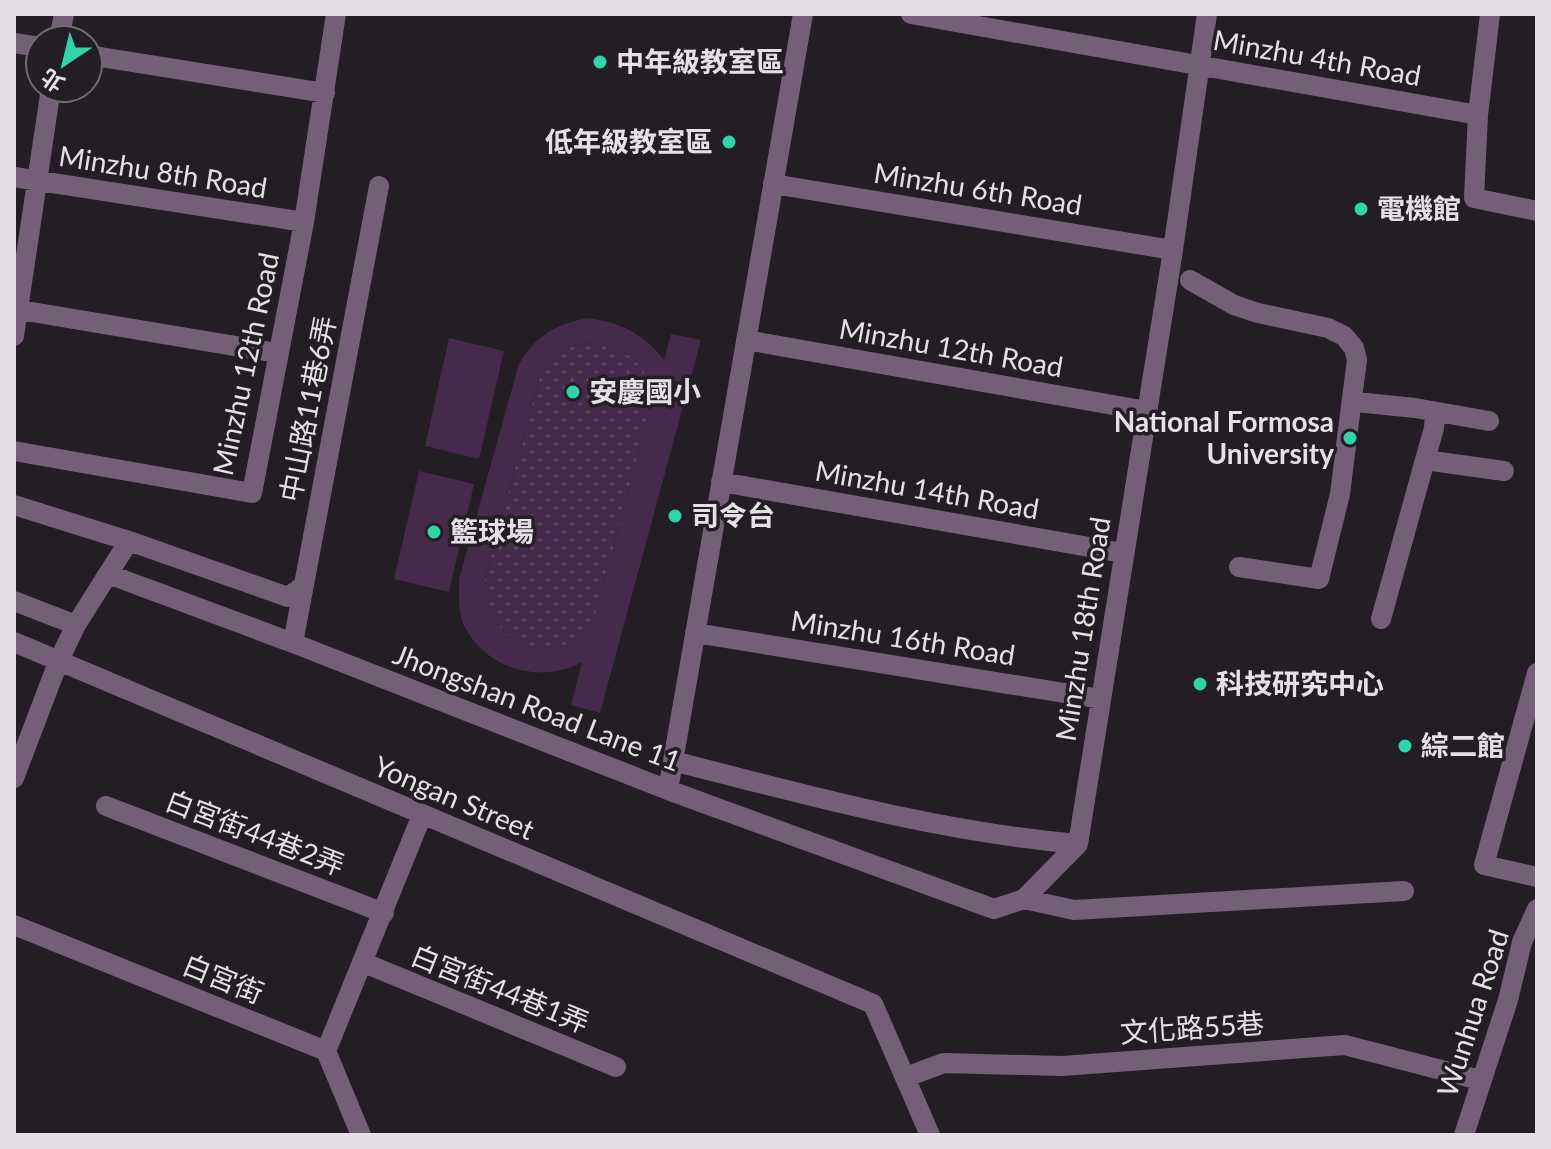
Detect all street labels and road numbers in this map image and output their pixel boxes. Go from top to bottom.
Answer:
street label: Minzhu 4th Road [1211,22,1424,92]
street label: Minzhu 8th Road [57,138,270,204]
street label: Minzhu 6th Road [872,155,1085,221]
street label: Minzhu 12th Road [205,249,285,478]
street label: Minzhu 12th Road [837,311,1066,383]
street label: 中山路11巷6弄 [272,313,342,505]
street label: Minzhu 14th Road [813,453,1042,525]
street label: Minzhu 18th Road [1047,514,1117,743]
street label: Minzhu 16th Road [789,602,1018,672]
street label: Jhongshan Road Lane 11 [389,636,686,778]
street label: Yongan Street [369,748,540,846]
street label: 白宮街44巷2弄 [161,782,350,882]
street label: Wunhua Road [1429,925,1515,1100]
street label: 白宮街44巷1弄 [407,937,594,1039]
street label: 白宮街 [178,947,269,1010]
street label: 文化路55巷 [1119,1005,1265,1049]

